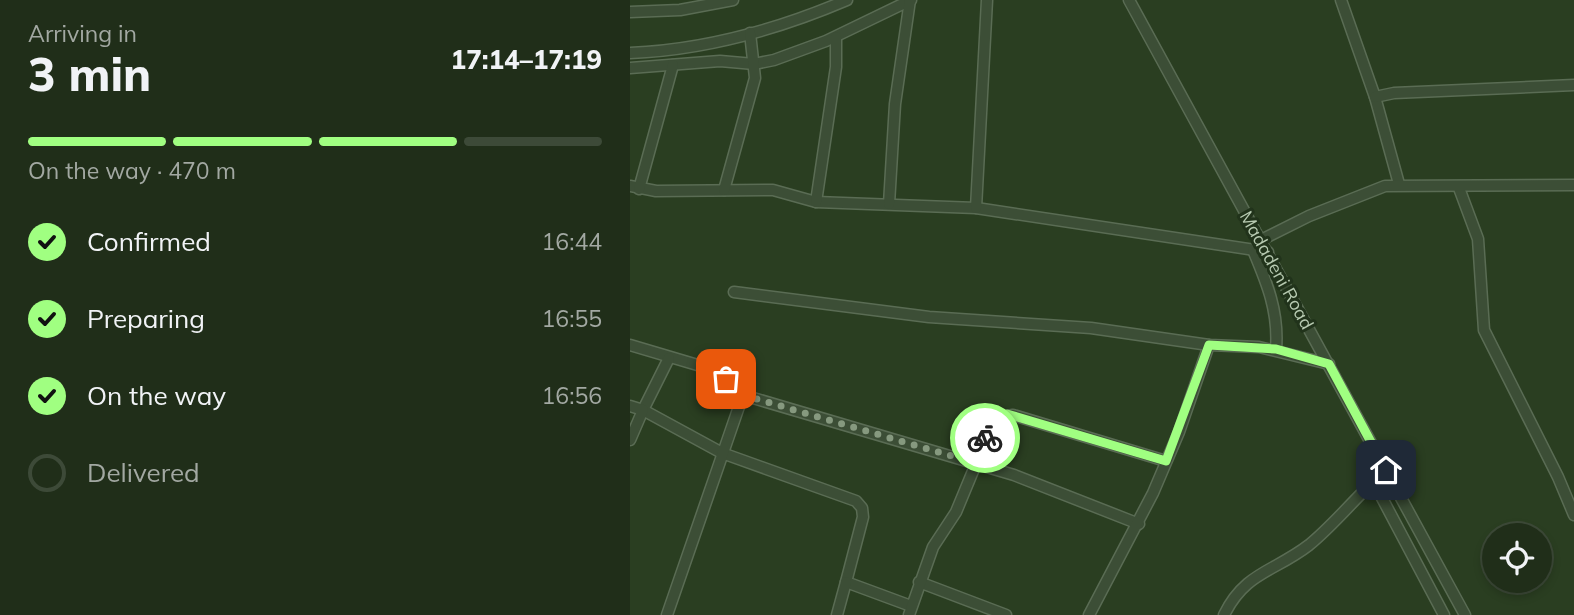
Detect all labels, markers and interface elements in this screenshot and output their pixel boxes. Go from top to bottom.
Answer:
text: Arriving in [28,19,137,48]
text: 17:14–17:19 [451,43,602,76]
text: 3 min [28,45,151,103]
text: On the way · 470 m [28,156,236,185]
street label: Madadeni Road [1235,207,1319,333]
icon: check [28,223,66,261]
text: Confirmed [87,225,211,258]
text: 16:44 [542,227,602,256]
icon: check [28,300,66,338]
text: Preparing [87,302,205,335]
text: 16:55 [542,304,602,333]
pin [696,349,756,409]
icon: bag [707,360,745,398]
icon: check [28,377,66,415]
text: On the way [87,379,226,412]
text: 16:56 [542,381,602,410]
courier [950,403,1020,473]
icon: bike [966,419,1004,457]
pin [1356,440,1416,500]
icon: home [1367,451,1405,489]
text: Delivered [87,456,200,489]
map controls [1482,523,1552,593]
button: locate [1482,523,1552,593]

